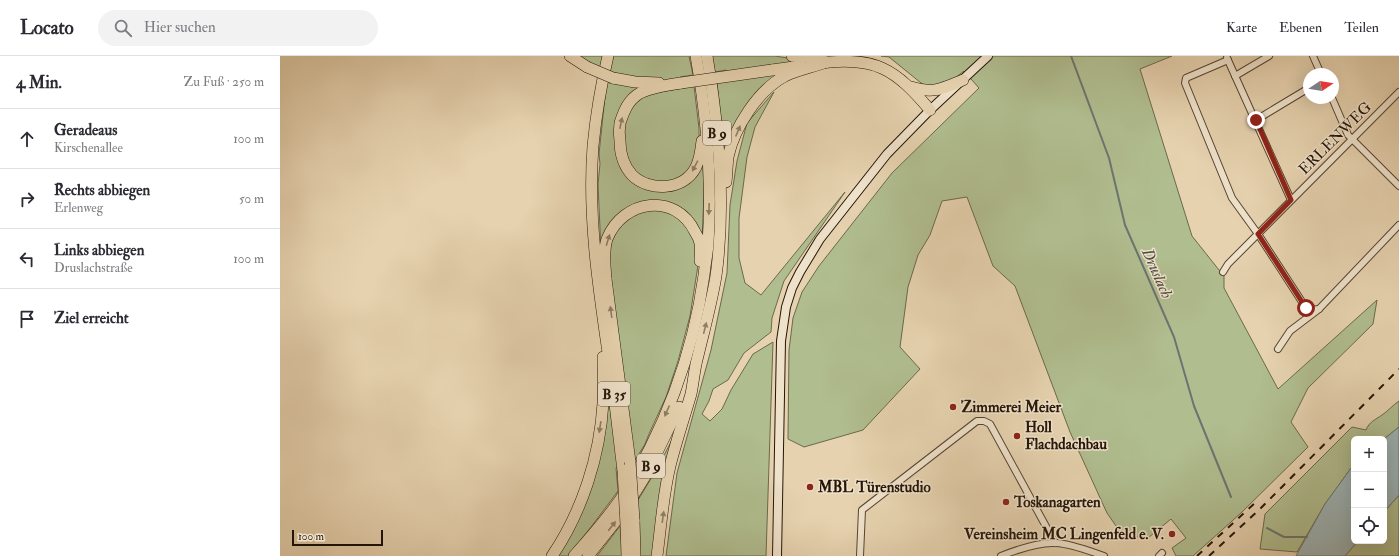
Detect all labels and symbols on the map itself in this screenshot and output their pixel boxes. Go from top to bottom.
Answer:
north arrow [1303,68,1339,104]
street label: ERLENWEG [1295,98,1376,179]
route end [1247,111,1265,129]
one-way arrow [618,117,624,130]
road number: B 9 [703,121,731,145]
one-way arrow [735,126,741,137]
one-way arrow [692,160,699,172]
one-way arrow [706,203,712,216]
one-way arrow [605,234,611,246]
water label: Druslach [1137,244,1177,302]
route start [1297,299,1315,317]
one-way arrow [607,306,614,318]
one-way arrow [702,321,708,334]
road number: B 35 [598,382,630,406]
place label: Zimmerei Meier [961,398,1061,417]
marker: Zimmerei Meier [948,402,958,412]
one-way arrow [663,405,670,417]
place label: Holl Flachdachbau [1025,418,1107,454]
one-way arrow [597,421,603,433]
marker: Holl Flachdachbau [1012,431,1022,441]
road number: B 9 [637,454,665,478]
place label: MBL Türenstudio [817,478,931,497]
marker: MBL Türenstudio [805,482,815,492]
place label: Toskanagarten [1013,493,1101,513]
marker: Toskanagarten [1001,497,1011,507]
one-way arrow [660,511,666,523]
one-way arrow [608,520,617,531]
place label: Vereinsheim MC Lingenfeld e. V. [963,525,1164,545]
scale bar [292,528,383,547]
marker: Vereinsheim MC Lingenfeld e. V. [1167,529,1177,539]

